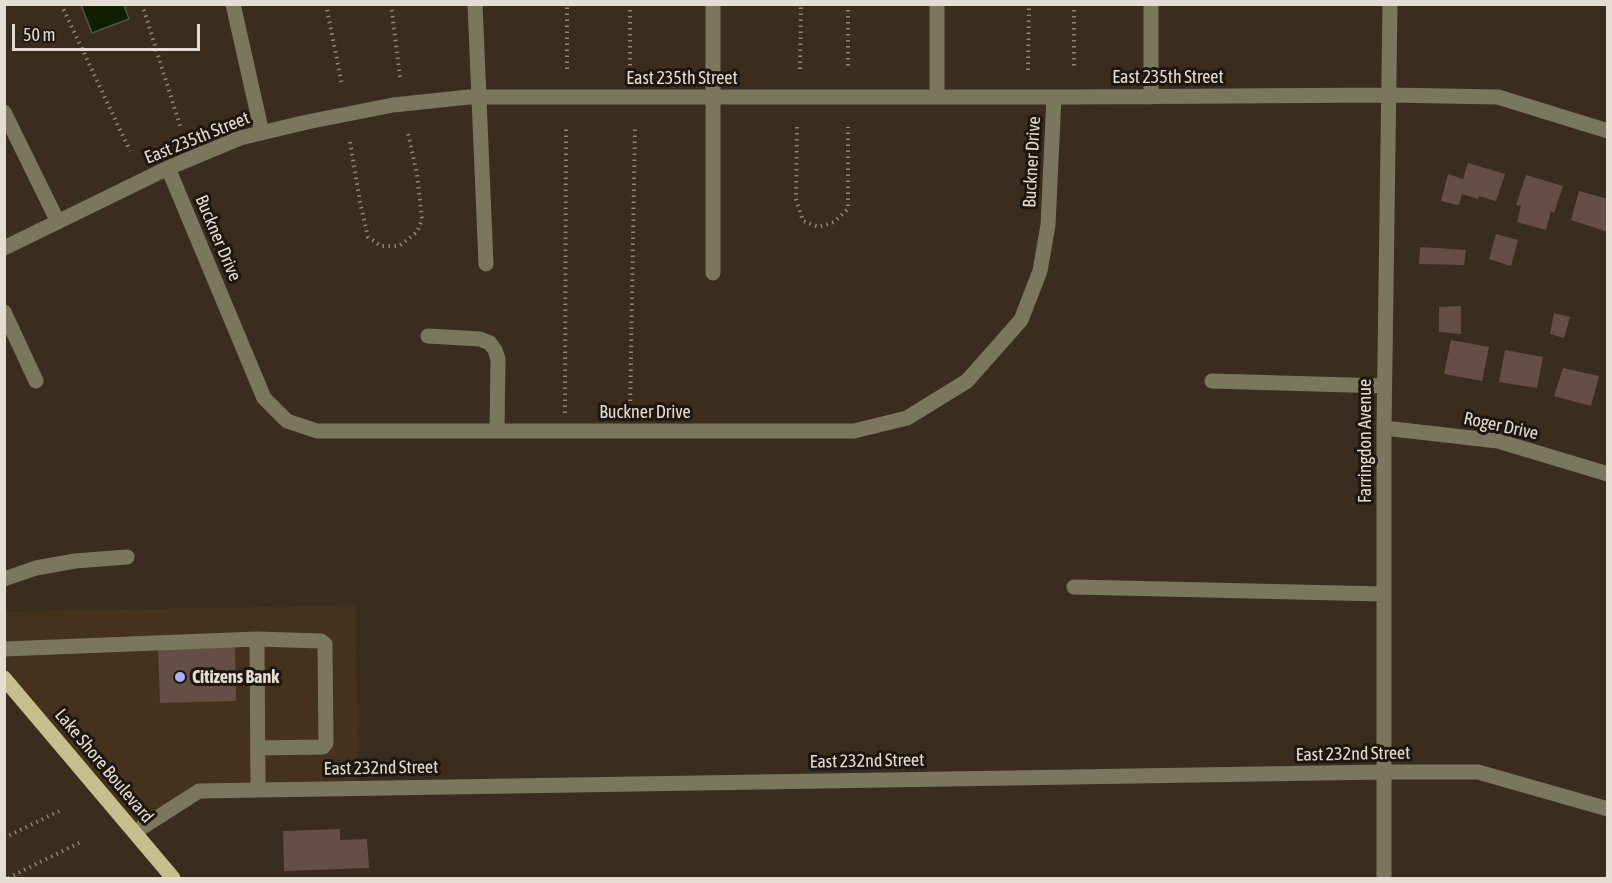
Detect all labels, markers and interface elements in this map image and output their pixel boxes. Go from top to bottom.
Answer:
scale bar [15,12,202,50]
text: 50 m [23,24,55,45]
street label: East 235th Street [1112,66,1224,88]
street label: East 235th Street [626,67,738,89]
street label: East 235th Street [141,107,253,169]
street label: Buckner Drive [1019,116,1045,208]
street label: Buckner Drive [190,192,246,284]
street label: Farringdon Avenue [1354,379,1376,503]
street label: Buckner Drive [599,401,691,423]
street label: Roger Drive [1462,408,1540,444]
place label: Citizens Bank [192,666,279,688]
marker: Citizens Bank [173,670,187,684]
street label: Lake Shore Boulevard [50,705,158,827]
street label: East 232nd Street [1295,742,1411,766]
street label: East 232nd Street [809,749,925,773]
street label: East 232nd Street [323,756,439,780]

